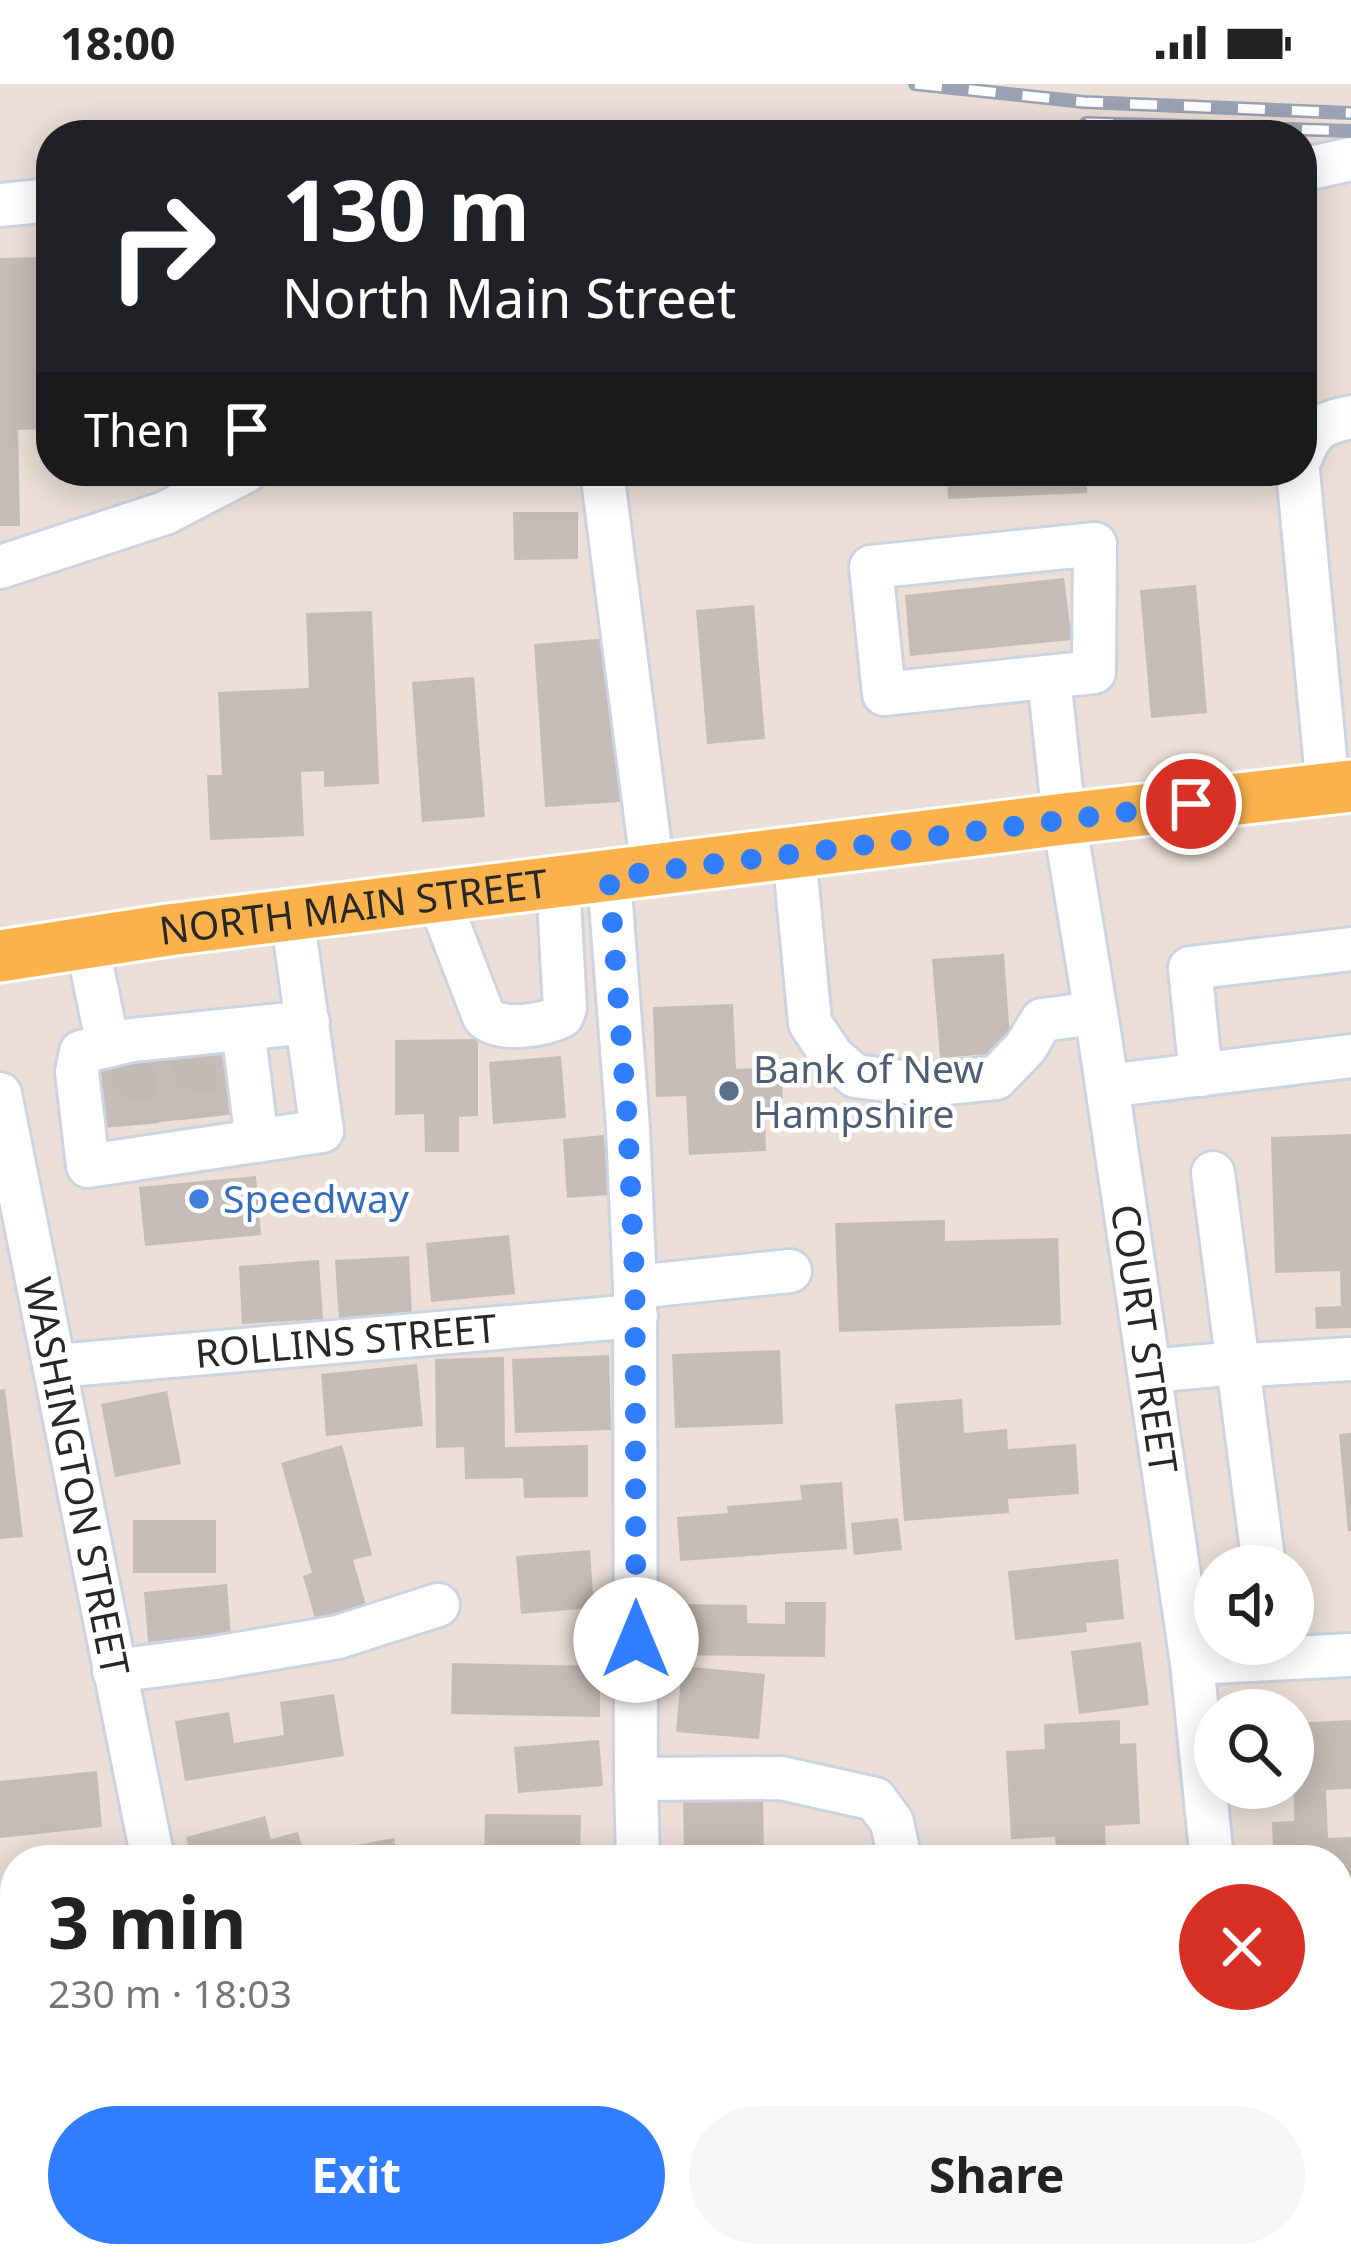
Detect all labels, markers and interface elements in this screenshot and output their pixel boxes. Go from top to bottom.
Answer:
text: 18:00 [60,12,176,73]
text: 130 m [282,151,530,266]
icon: right [84,168,240,324]
text: North Main Street [282,260,736,334]
icon: arrive [214,396,280,462]
text: Then [84,399,190,460]
pin [1140,753,1242,855]
icon: arrive [1158,771,1224,837]
street label: NORTH MAIN STREET [156,855,551,956]
place label: Bank of New Hampshire [753,1041,984,1139]
marker: Bank of New Hampshire [716,1078,742,1104]
place label: Speedway [223,1171,409,1224]
marker: Speedway [186,1186,212,1212]
street label: COURT STREET [1100,1201,1192,1477]
street label: WASHINGTON STREET [12,1272,144,1680]
street label: ROLLINS STREET [193,1300,499,1379]
map controls [1194,1545,1314,1809]
button: sound [1194,1545,1314,1665]
position arrow [573,1577,699,1703]
button: search [1194,1689,1314,1809]
text: 3 min [48,1872,246,1970]
button: close [1179,1884,1305,2010]
text: 230 m · 18:03 [48,1966,292,2019]
button: Exit [48,2106,665,2244]
button: Share [689,2106,1305,2244]

